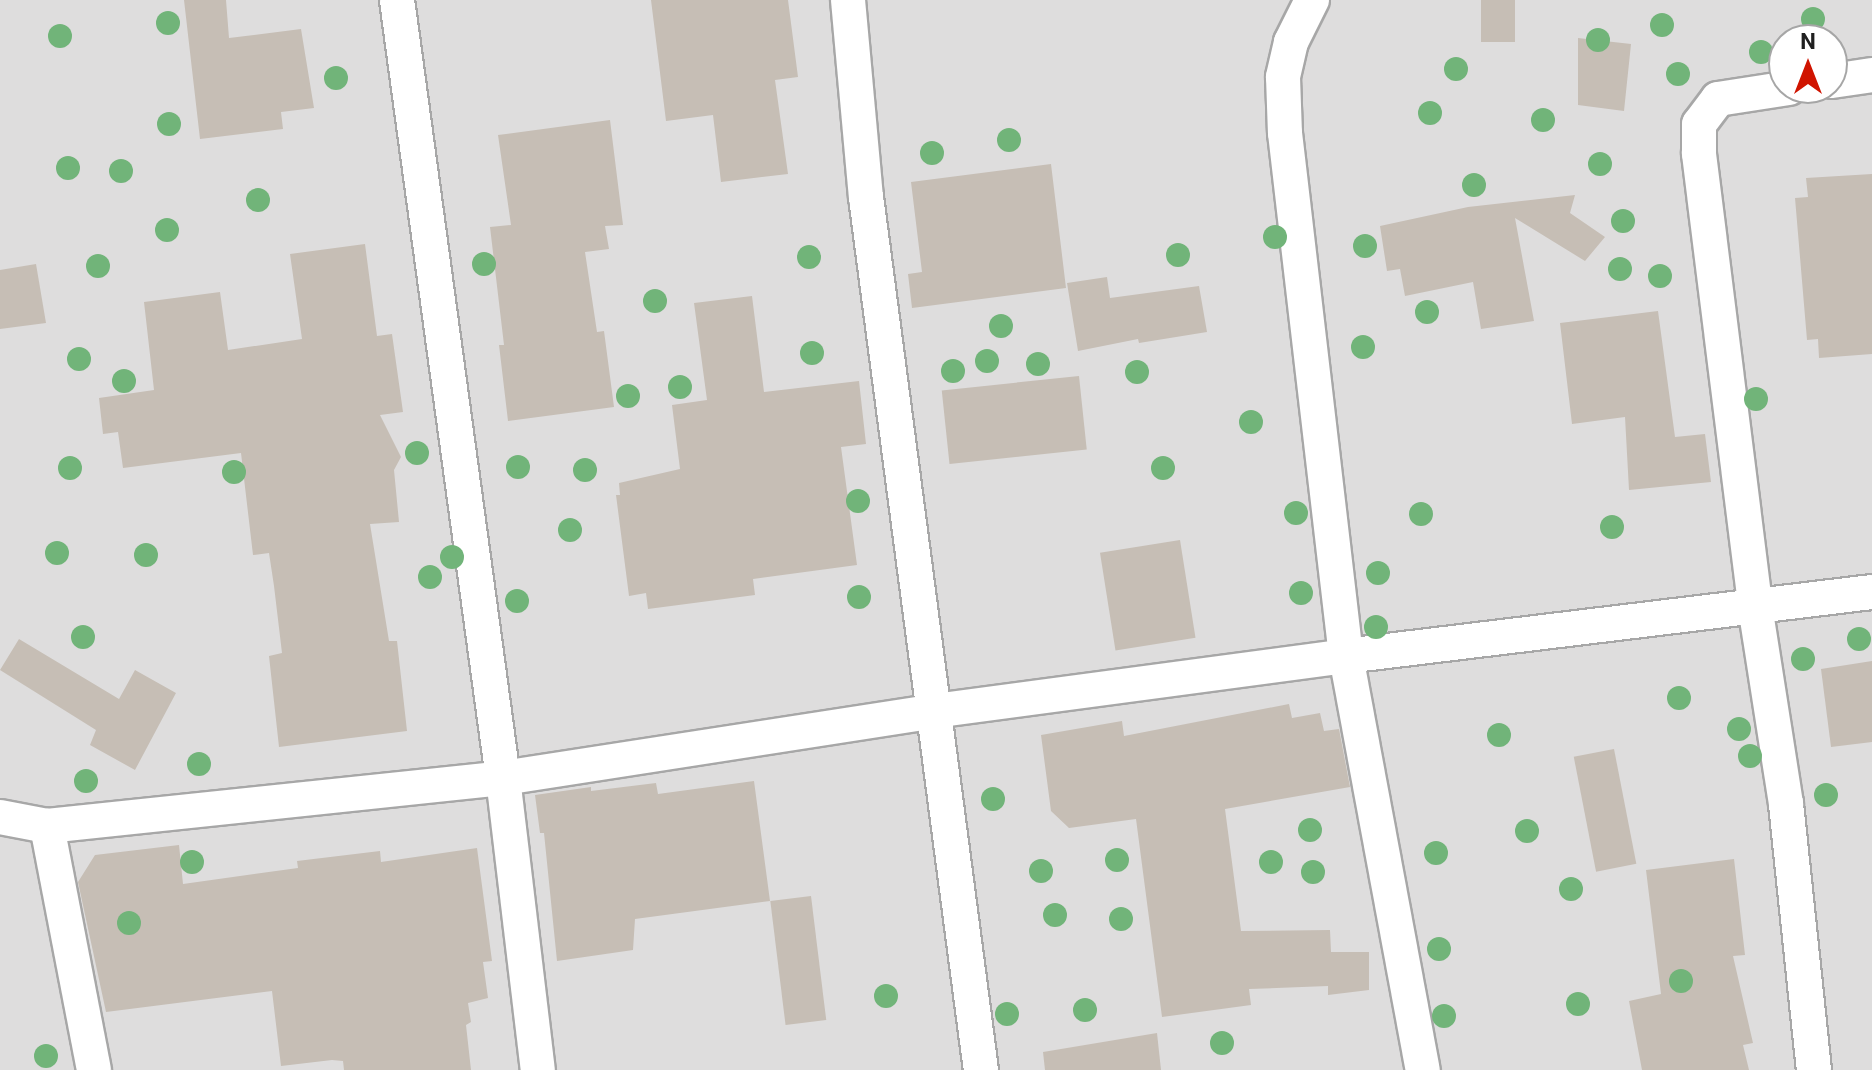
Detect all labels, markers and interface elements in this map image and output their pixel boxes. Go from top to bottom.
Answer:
north arrow [1768,24,1848,104]
text: N [1800,29,1816,54]

